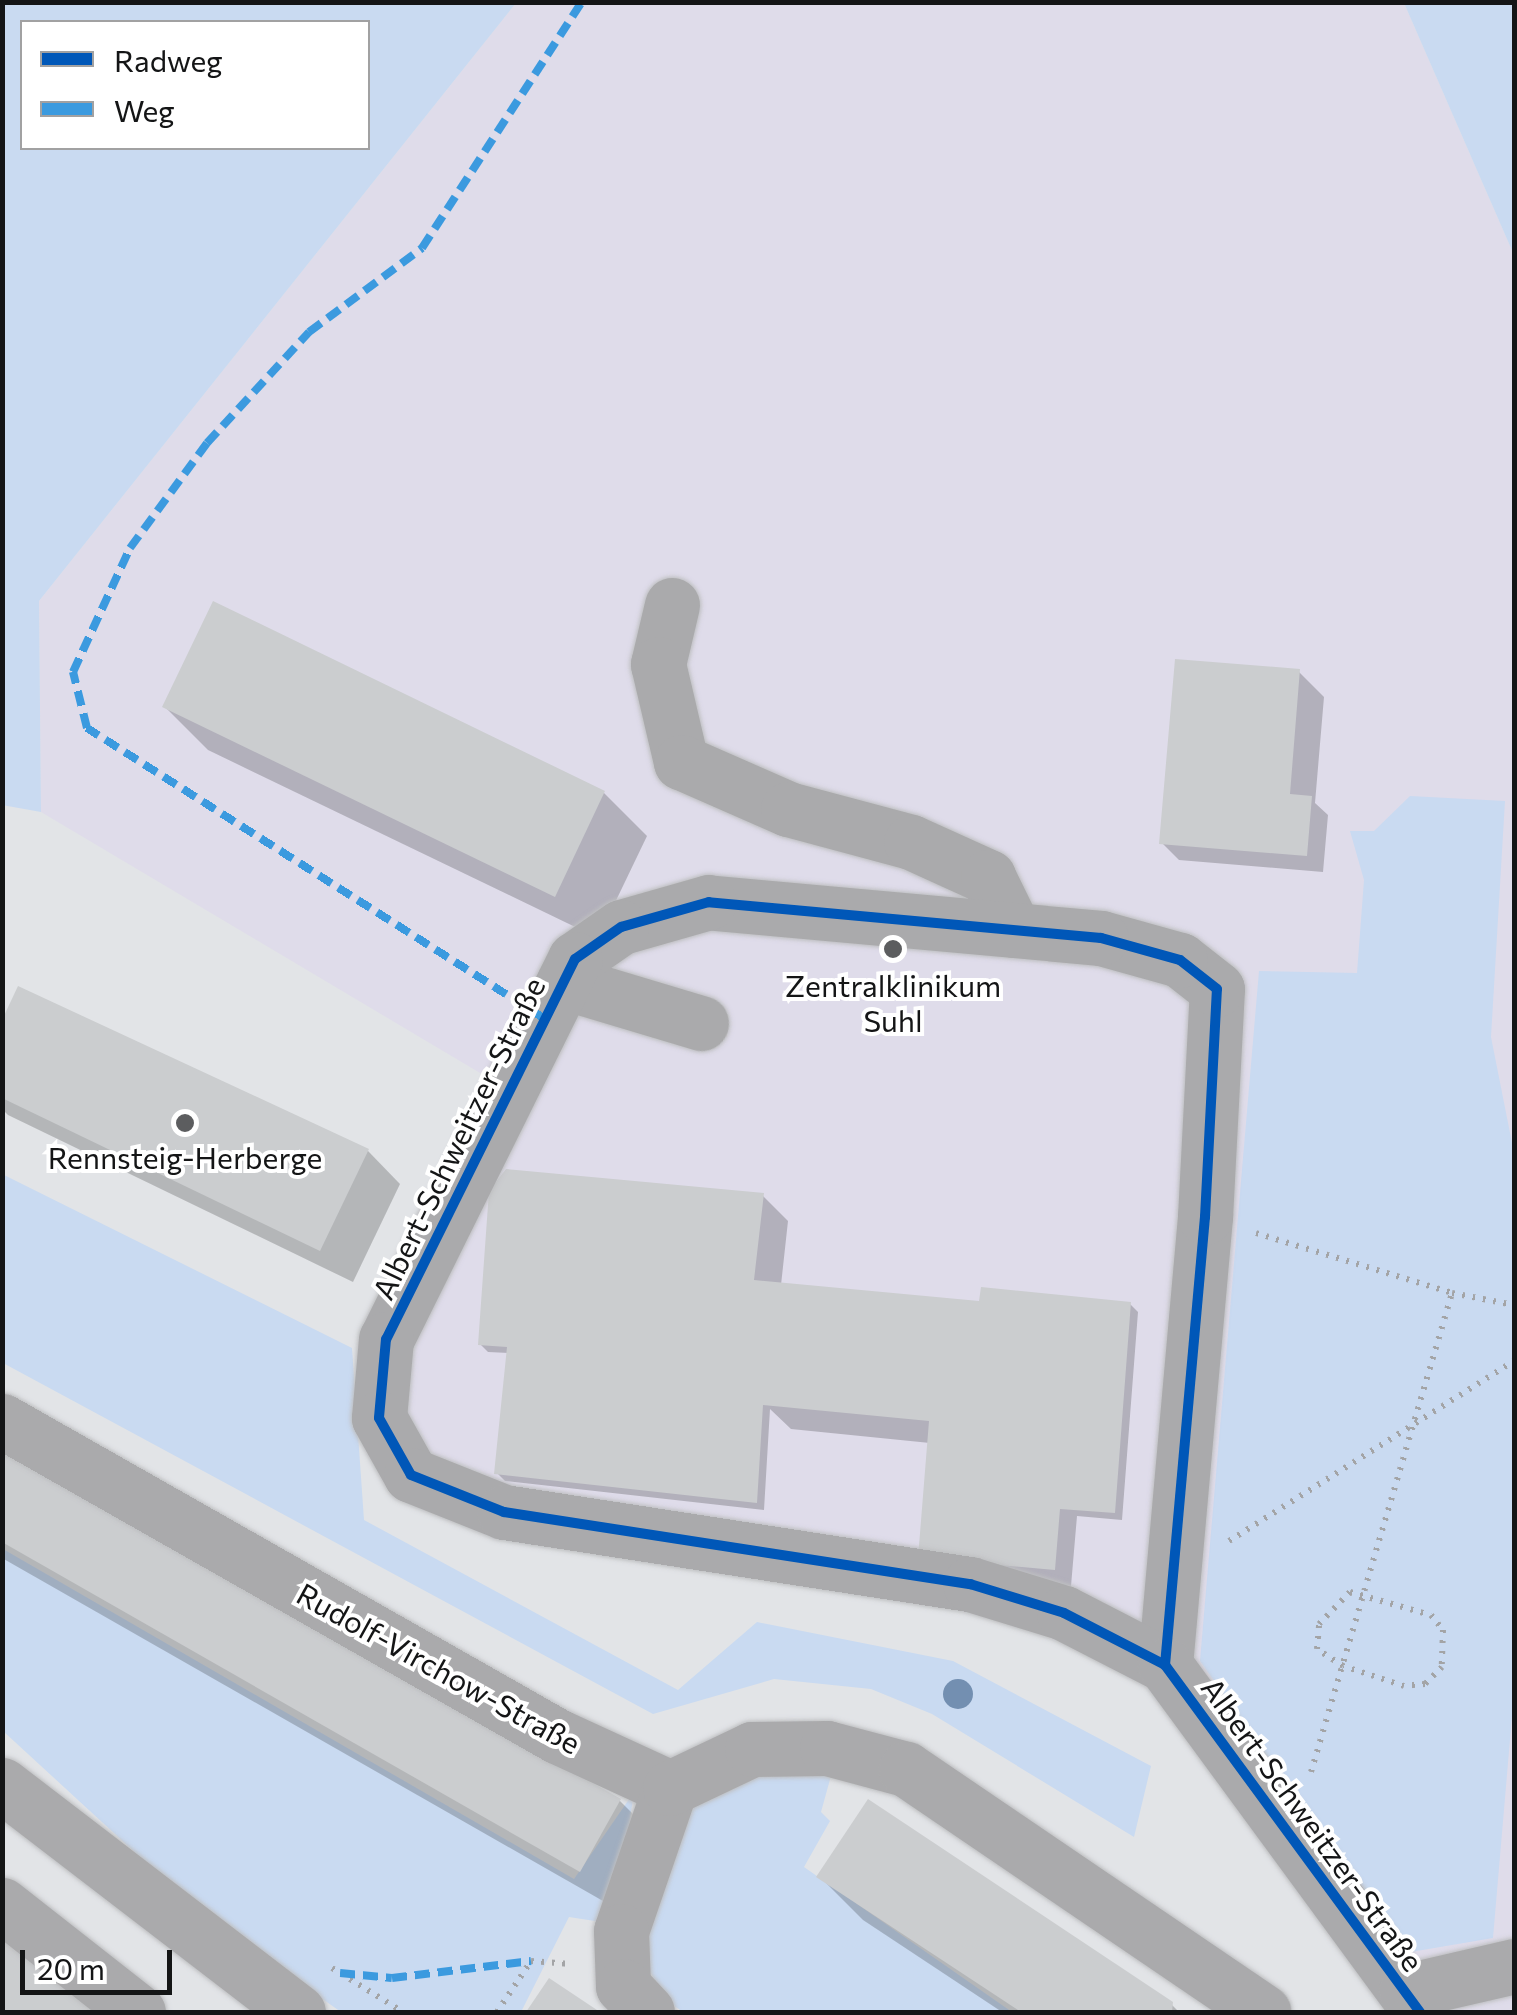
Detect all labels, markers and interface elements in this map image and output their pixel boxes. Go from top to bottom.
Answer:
legend [20,20,370,150]
text: Radweg [114,41,223,78]
text: Weg [114,91,175,128]
marker: Zentralklinikum Suhl [880,936,906,962]
place label: Zentralklinikum Suhl [785,967,1001,1038]
street label: Albert-Schweitzer-Straße [364,971,552,1305]
marker: Rennsteig-Herberge [174,1112,196,1134]
place label: Rennsteig-Herberge [48,1139,322,1175]
street label: Rudolf-Virchow-Straße [291,1575,587,1761]
street label: Albert-Schweitzer-Straße [1194,1670,1432,1978]
scale bar [25,1930,178,1992]
text: 20 m [37,1949,105,1986]

